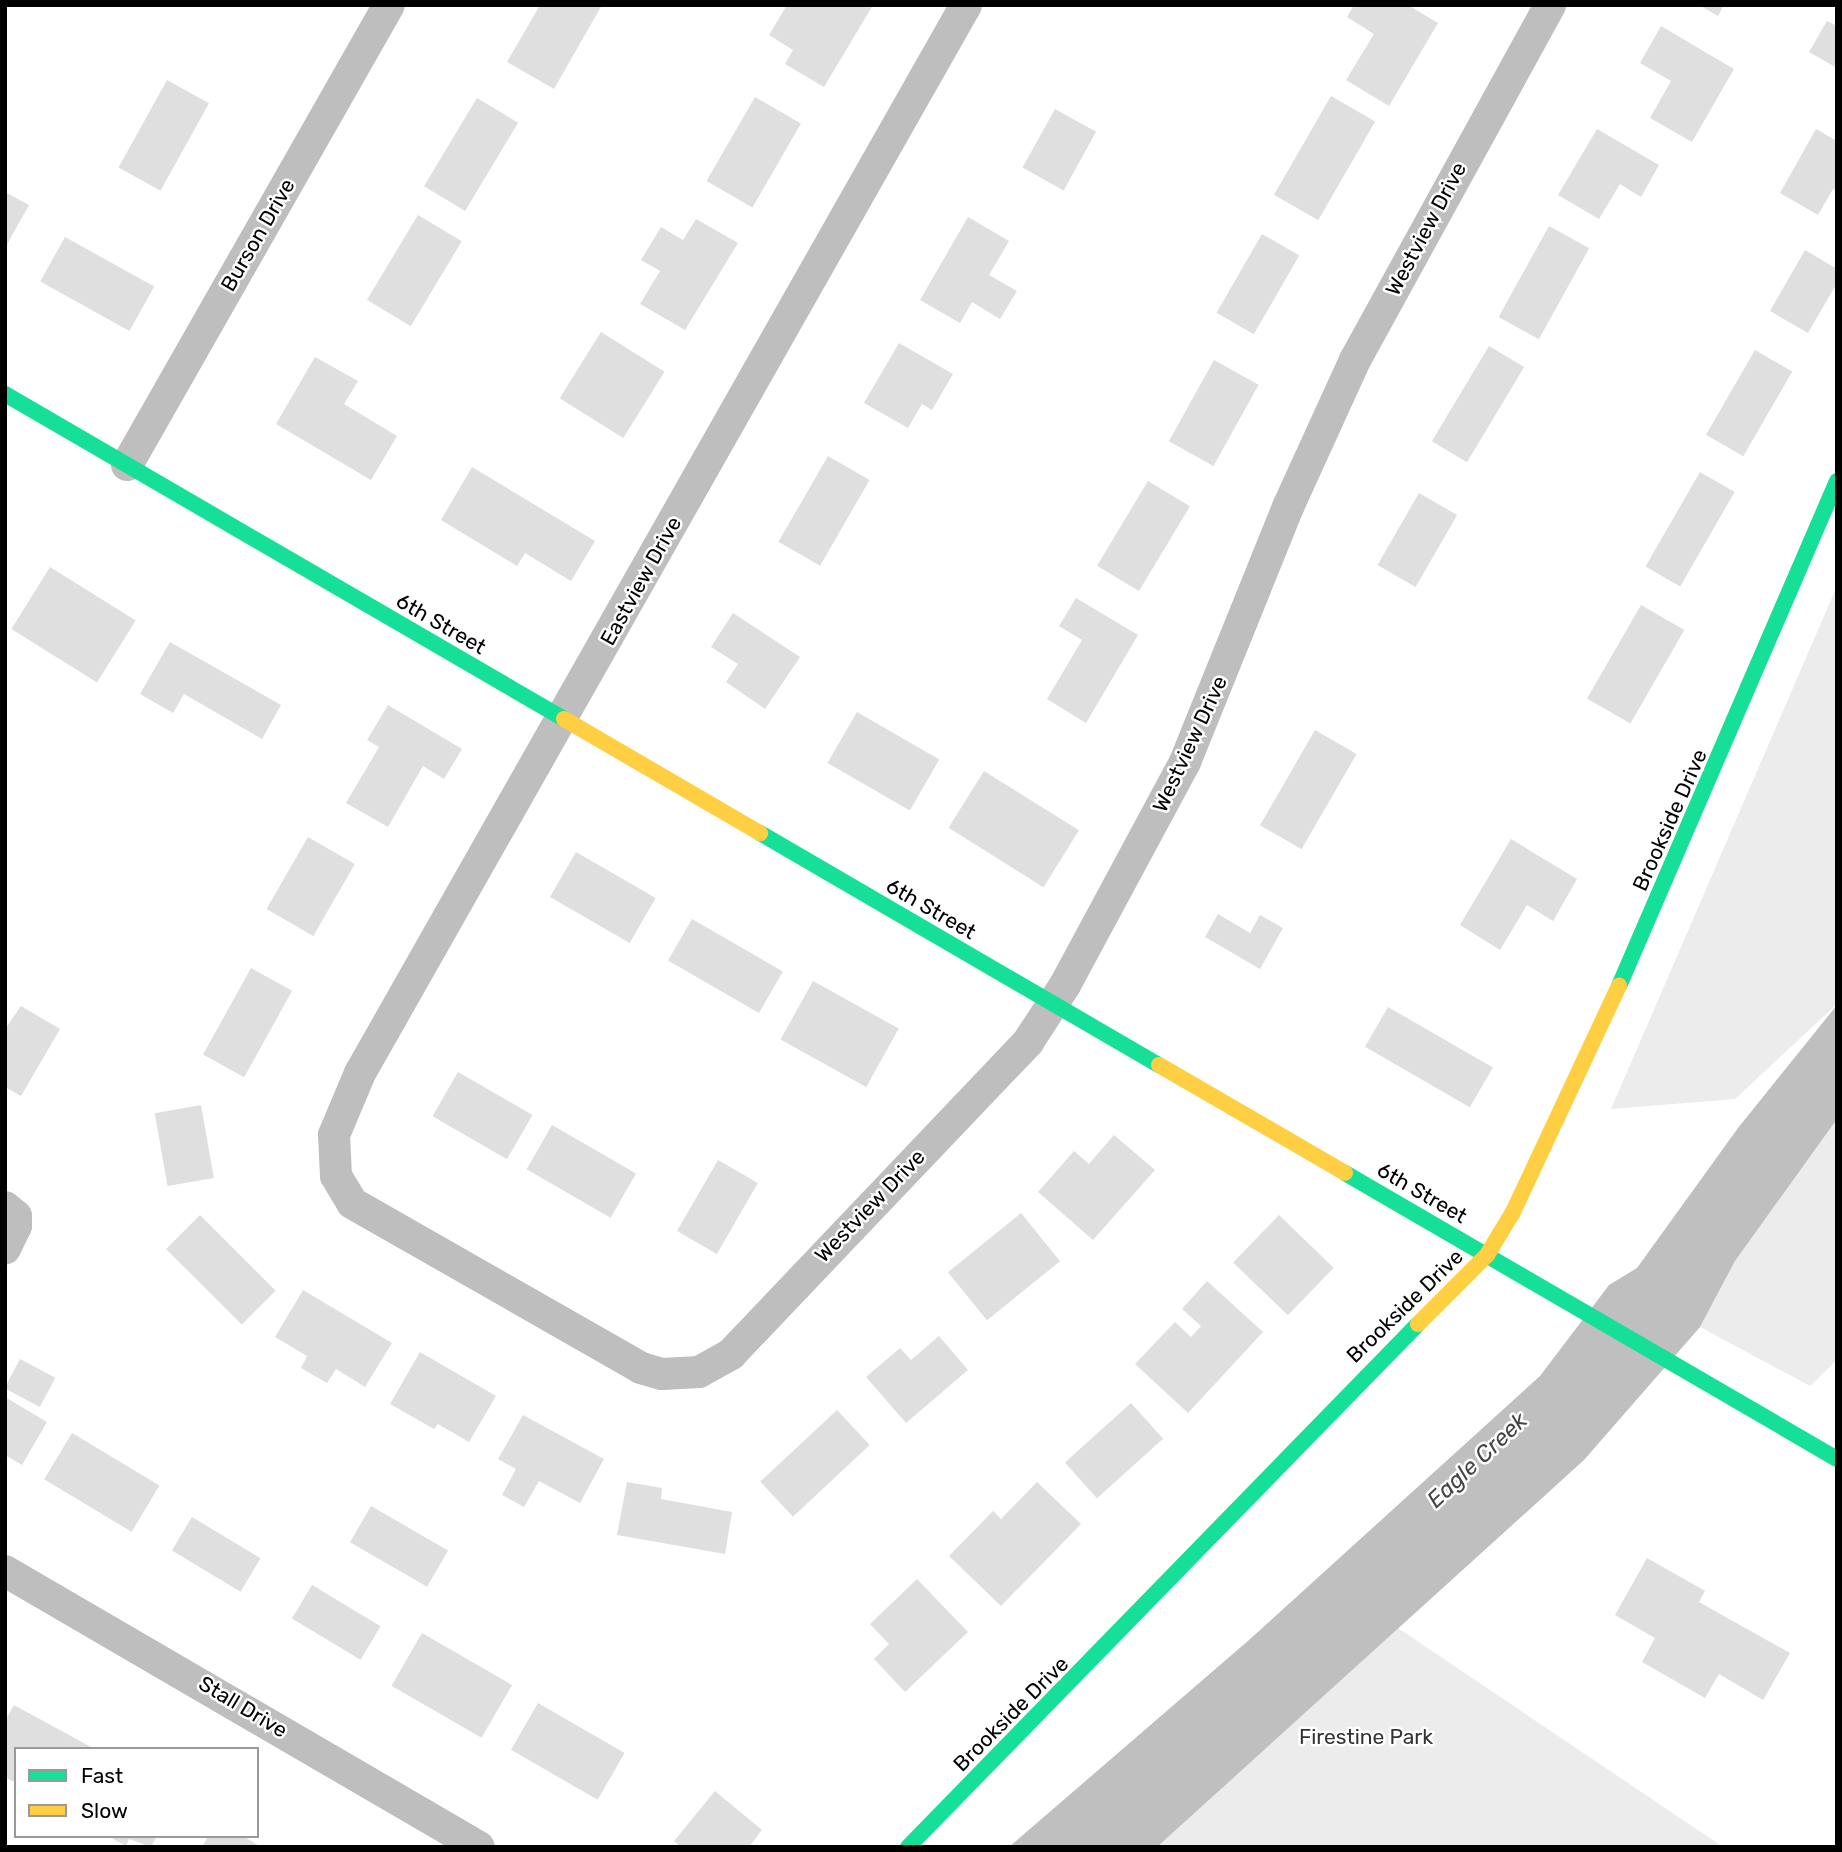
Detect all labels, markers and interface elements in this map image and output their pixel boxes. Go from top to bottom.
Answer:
street label: Westview Drive [1380,158,1472,300]
street label: Burson Drive [216,174,300,296]
street label: Eastview Drive [595,512,687,650]
street label: 6th Street [392,588,490,660]
street label: Westview Drive [1147,672,1233,816]
street label: Brookside Drive [1628,745,1712,895]
street label: 6th Street [882,873,980,945]
street label: Westview Drive [810,1144,930,1268]
street label: 6th Street [1373,1157,1471,1229]
street label: Brookside Drive [1341,1244,1469,1368]
water label: Eagle Creek [1421,1407,1533,1513]
street label: Brookside Drive [948,1651,1074,1777]
street label: Stall Drive [194,1671,292,1743]
park label: Firestine Park [1299,1724,1433,1750]
legend [14,1747,259,1838]
text: Fast [81,1763,123,1788]
text: Slow [81,1798,128,1823]

